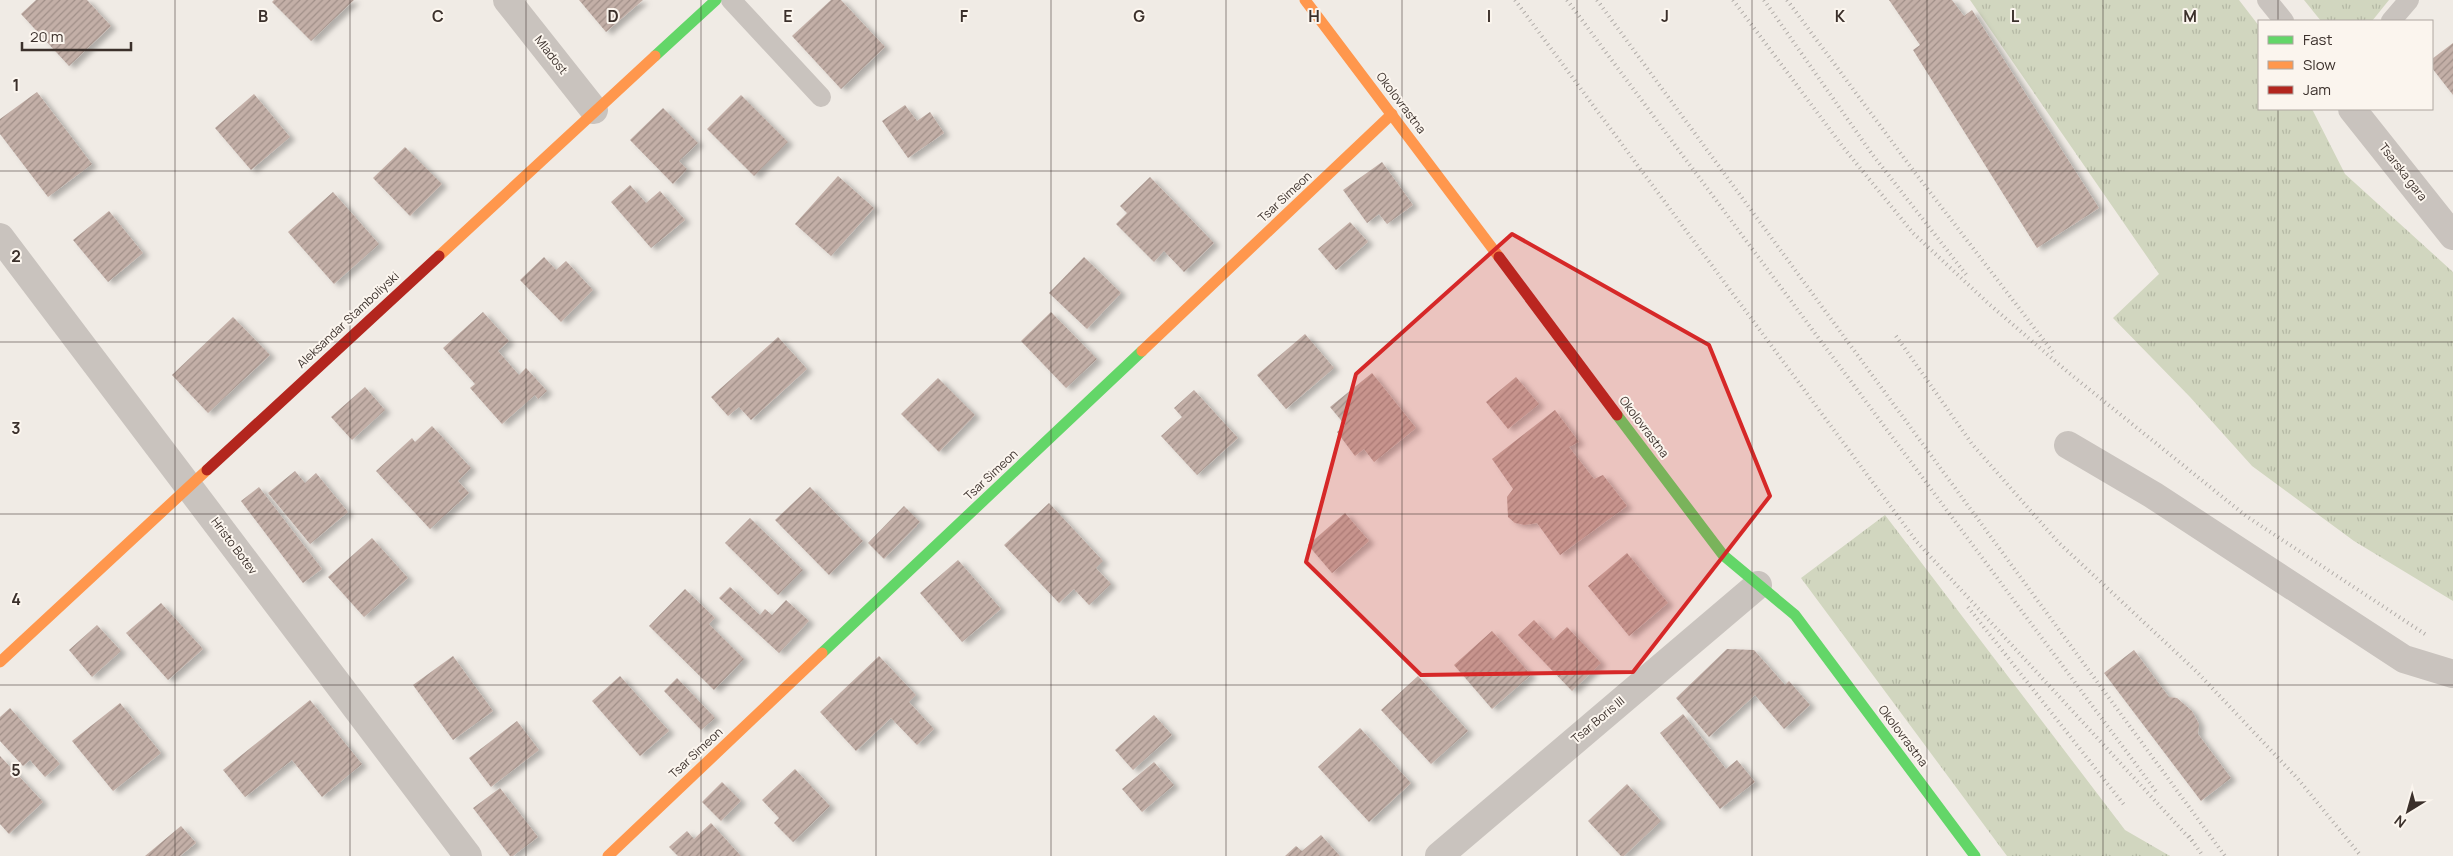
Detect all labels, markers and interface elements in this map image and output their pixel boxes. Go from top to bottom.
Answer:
text: B [258,5,268,27]
text: C [432,5,444,27]
text: D [607,5,619,27]
text: E [783,5,793,27]
text: F [960,5,969,27]
text: G [1133,5,1145,27]
text: H [1308,5,1320,27]
text: I [1487,5,1491,27]
text: J [1661,5,1669,27]
text: K [1835,5,1846,27]
text: L [2011,5,2020,27]
text: M [2183,5,2197,27]
scale bar [22,20,131,52]
legend [2258,20,2433,110]
text: 20 m [30,26,63,47]
text: Fast [2303,29,2332,50]
street label: Mladost [531,32,572,78]
text: Slow [2303,54,2336,75]
street label: Okolovrastna [1373,68,1430,137]
text: 1 [12,74,20,96]
text: Jam [2303,79,2331,100]
street label: Tsarska gara [2375,139,2431,204]
street label: Tsar Simeon [1254,167,1315,226]
text: 2 [11,245,21,267]
street label: Aleksandar Stamboliyski [293,268,402,372]
street label: Okolovrastna [1616,392,1673,461]
text: 3 [11,417,21,439]
street label: Tsar Simeon [960,445,1021,504]
street label: Hristo Botev [207,514,262,578]
text: 4 [11,588,21,610]
street label: Tsar Boris III [1567,692,1628,747]
street label: Okolovrastna [1875,701,1932,770]
street label: Tsar Simeon [665,723,726,782]
text: 5 [11,759,21,781]
north arrow [2383,786,2433,836]
text: N [2390,811,2410,832]

